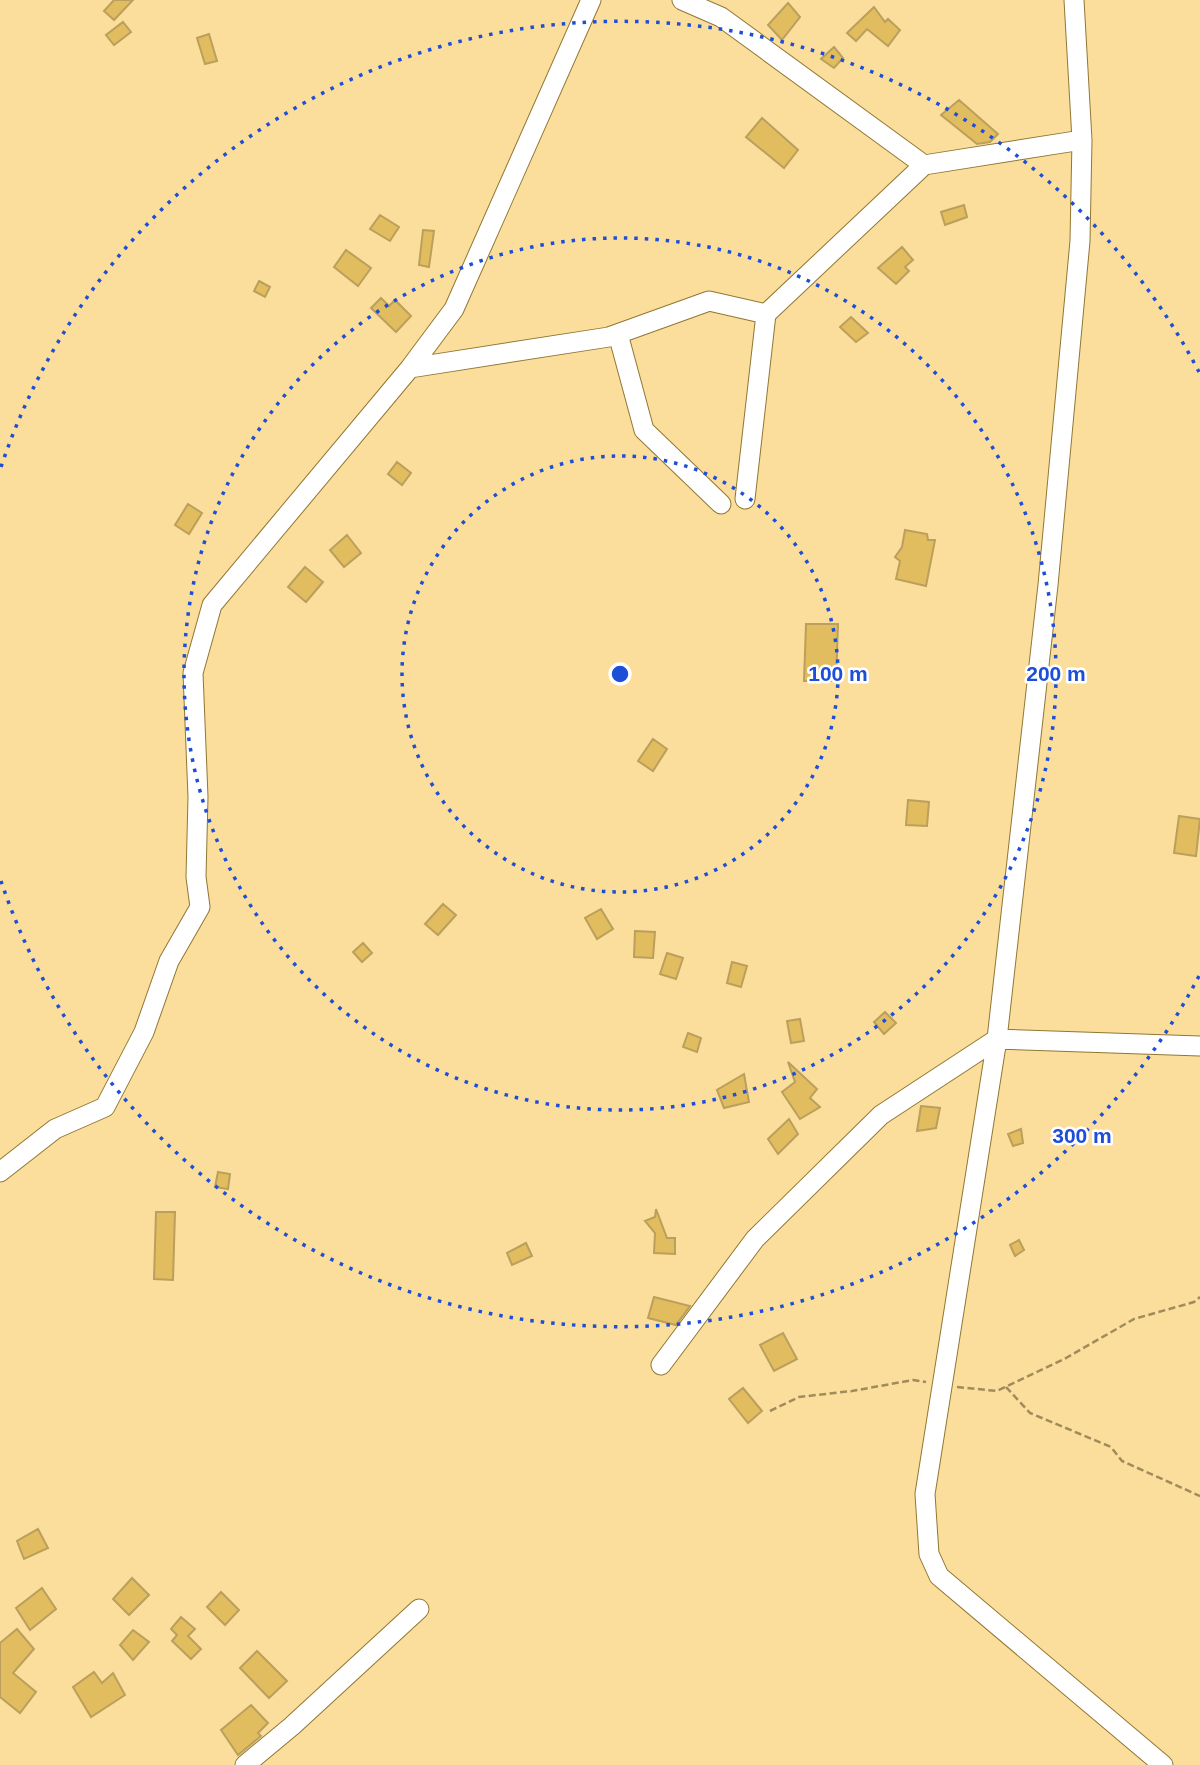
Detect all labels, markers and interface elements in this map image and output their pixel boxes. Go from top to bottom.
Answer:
centre of rings [608,662,632,686]
text: 100 m [808,662,868,685]
text: 200 m [1026,662,1086,685]
text: 300 m [1052,1124,1112,1147]

